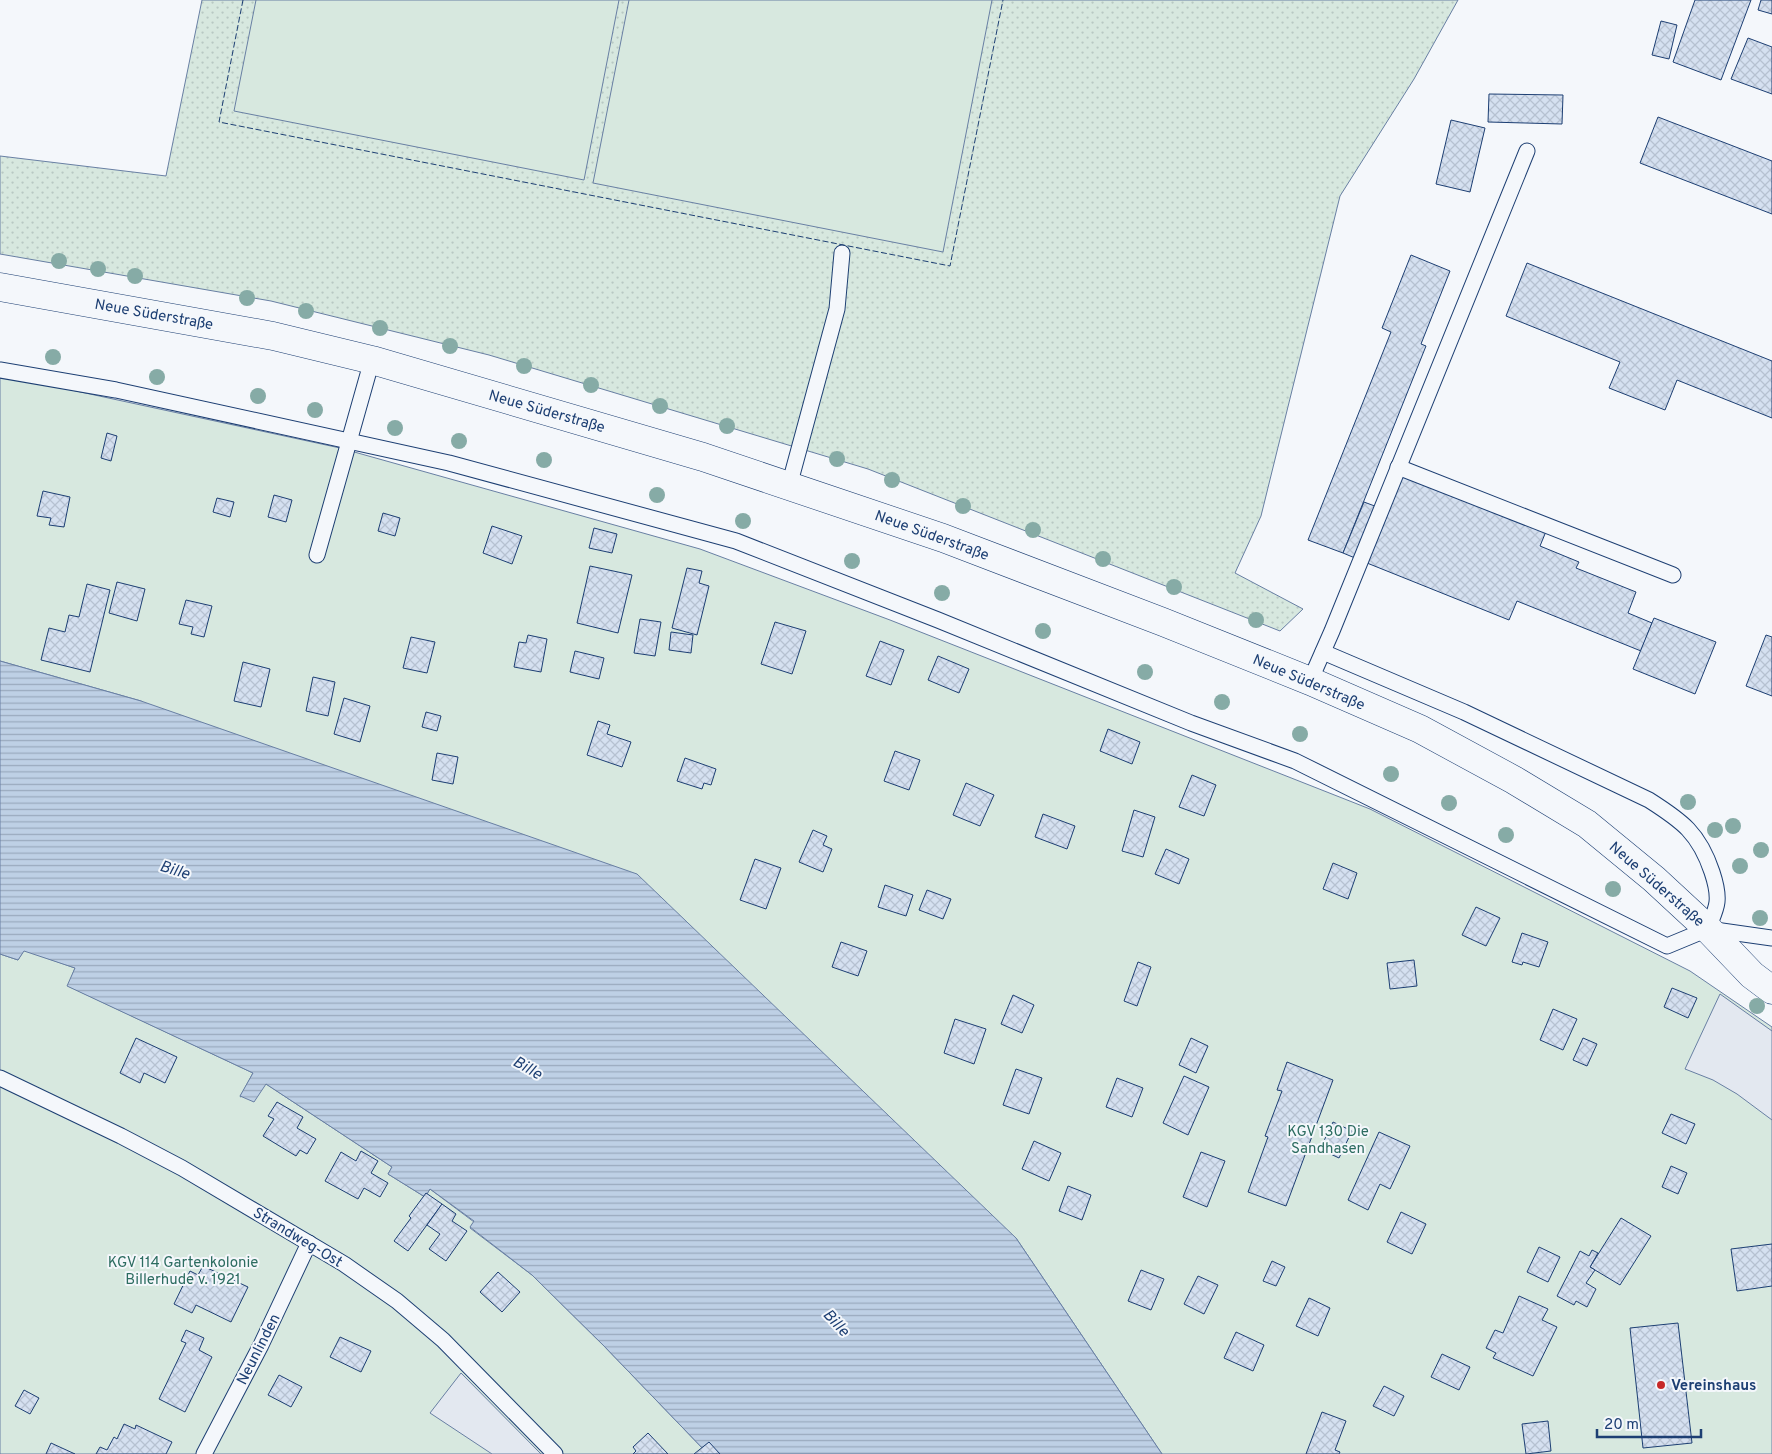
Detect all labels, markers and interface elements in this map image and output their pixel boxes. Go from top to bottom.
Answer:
street label: Neue Süderstraße [93,296,215,335]
street label: Neue Süderstraße [486,387,607,438]
street label: Neue Süderstraße [872,507,991,566]
street label: Neue Süderstraße [1249,651,1367,716]
street label: Neue Süderstraße [1604,839,1708,932]
water label: Bille [157,857,193,885]
water label: Bille [509,1052,546,1085]
park label: KGV 130 Die Sandhasen [1287,1123,1369,1159]
street label: Strandweg-Ost [249,1204,345,1272]
park label: KGV 114 Gartenkolonie Billerhude v. 1921 [108,1254,258,1290]
water label: Bille [818,1305,854,1342]
street label: Neunlinden [233,1311,285,1388]
place label: Vereinshaus [1671,1377,1757,1396]
marker: Vereinshaus [1655,1379,1667,1391]
scale bar [1597,1406,1701,1438]
text: 20 m [1604,1416,1639,1435]

